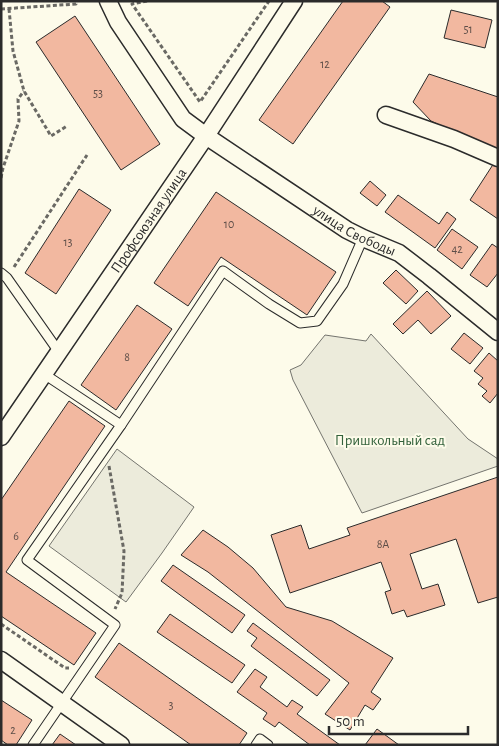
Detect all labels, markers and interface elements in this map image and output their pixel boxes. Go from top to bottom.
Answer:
house number: 51 [463,23,473,35]
house number: 12 [320,58,330,70]
house number: 53 [93,87,103,99]
street label: Профсоюзная улица [108,165,189,275]
street label: улица Свободы [310,202,398,258]
house number: 10 [224,218,234,230]
house number: 13 [63,236,73,248]
house number: 42 [451,243,463,255]
house number: 8 [124,351,130,363]
park label: Пришкольный сад [335,433,445,448]
house number: 6 [13,530,19,542]
house number: 8А [377,538,389,550]
house number: 3 [169,699,174,711]
scale bar [329,704,468,736]
text: 50 m [336,714,365,729]
house number: 2 [10,724,16,736]

